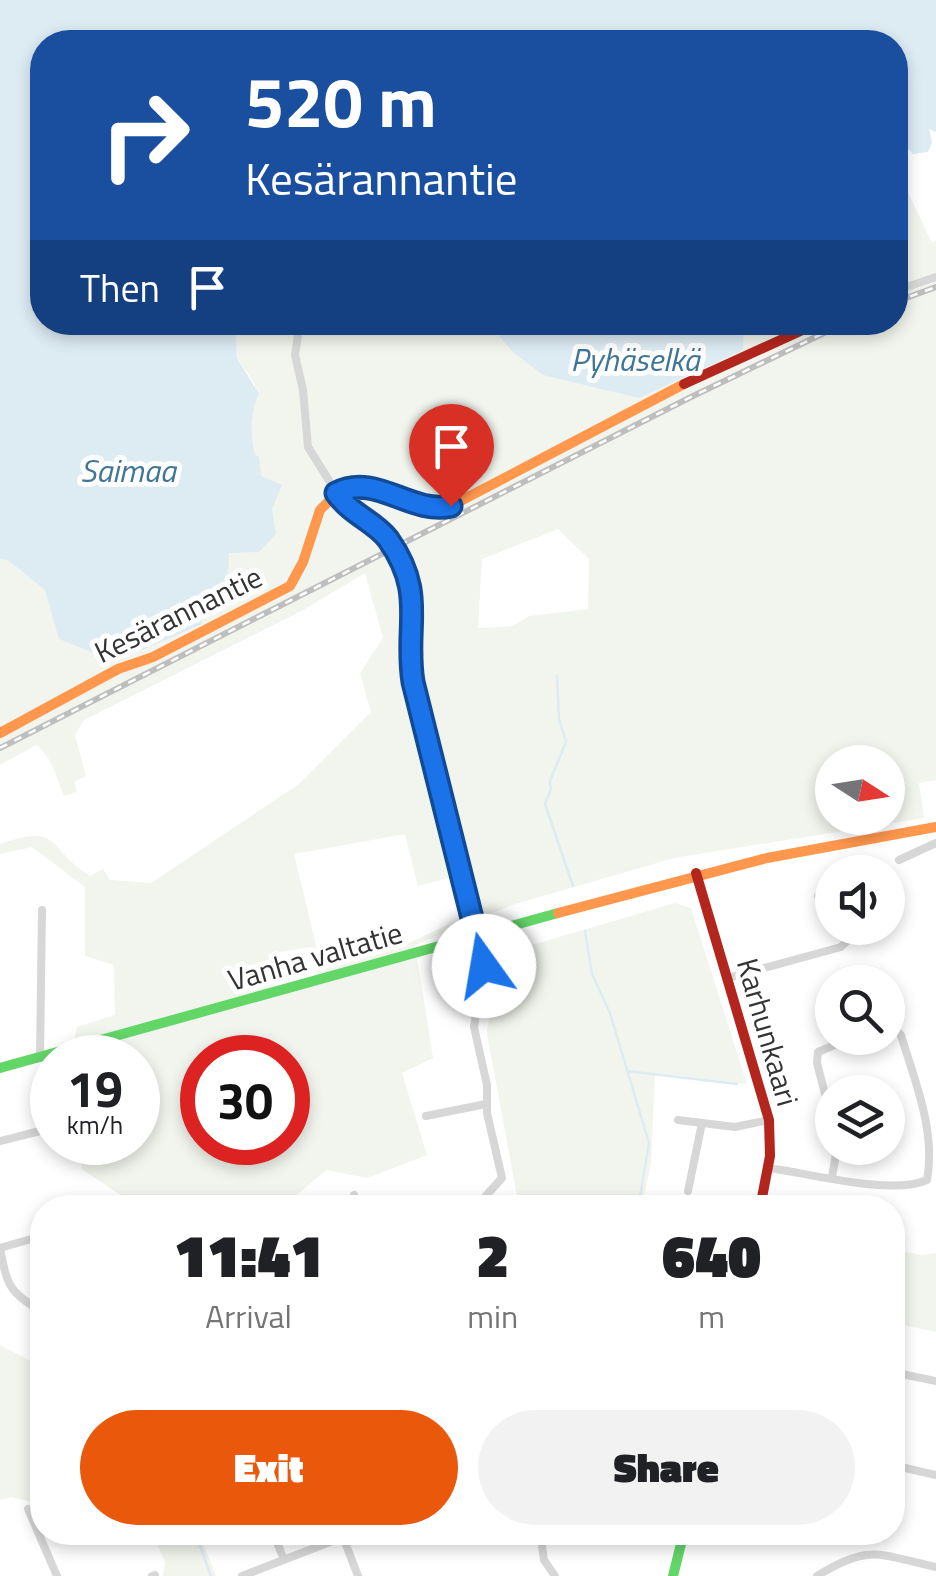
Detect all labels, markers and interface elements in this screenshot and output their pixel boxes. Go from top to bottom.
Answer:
text: 520 m [245,48,437,154]
icon: right [80,70,210,200]
text: Kesärannantie [245,144,518,212]
text: Then [80,259,160,317]
icon: arrive [180,260,235,315]
water label: Pyhäselkä [570,335,702,383]
pin [409,404,494,507]
icon: arrive [424,419,479,474]
water label: Saimaa [80,446,178,494]
street label: Kesärannantie [86,554,270,674]
north arrow [815,745,905,835]
map controls [815,745,905,1165]
button: sound [815,855,905,945]
street label: Vanha valtatie [222,909,408,1003]
position arrow [432,914,536,1018]
street label: Karhunkaari [725,953,811,1111]
button: search [815,965,905,1055]
speed limit sign: 30 [180,1035,310,1165]
text: 19 [67,1050,123,1126]
button: layers [815,1075,905,1165]
text: km/h [67,1106,123,1144]
text: 11:41 [174,1209,323,1300]
text: 2 [476,1209,509,1300]
text: 640 [662,1209,761,1300]
text: Arrival [205,1292,292,1340]
text: min [467,1292,518,1340]
text: m [698,1292,725,1340]
button: Exit [80,1410,458,1525]
button: Share [478,1410,855,1525]

